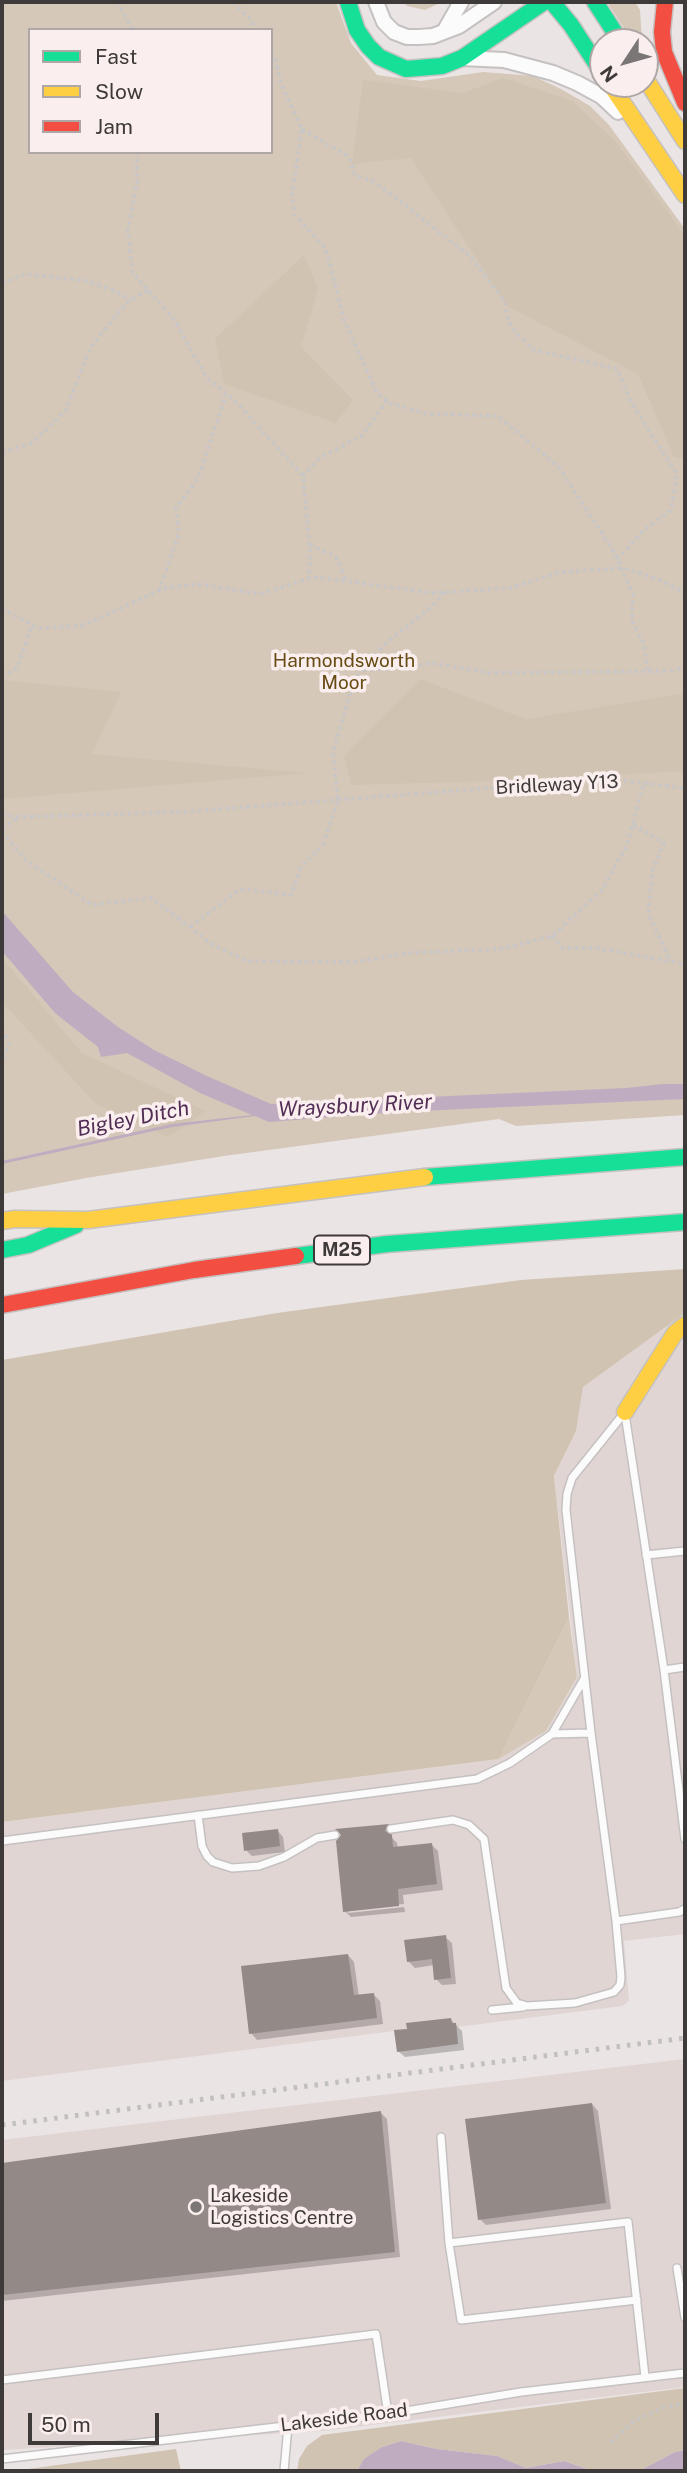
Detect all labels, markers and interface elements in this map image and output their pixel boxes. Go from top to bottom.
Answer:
legend [28,28,273,154]
north arrow [589,28,659,98]
text: Fast [95,44,137,69]
text: N [595,62,622,87]
text: Slow [95,79,143,104]
text: Jam [95,114,133,139]
park label: Harmondsworth Moor [273,650,415,694]
street label: Bridleway Y13 [495,770,619,800]
water label: Wraysbury River [277,1089,433,1123]
water label: Bigley Ditch [75,1096,191,1142]
road number: M25 [314,1236,370,1265]
place label: Lakeside Logistics Centre [210,2185,354,2229]
marker: Lakeside Logistics Centre [188,2199,204,2215]
street label: Lakeside Road [279,2399,409,2437]
scale bar [32,2400,163,2444]
text: 50 m [41,2412,91,2437]

